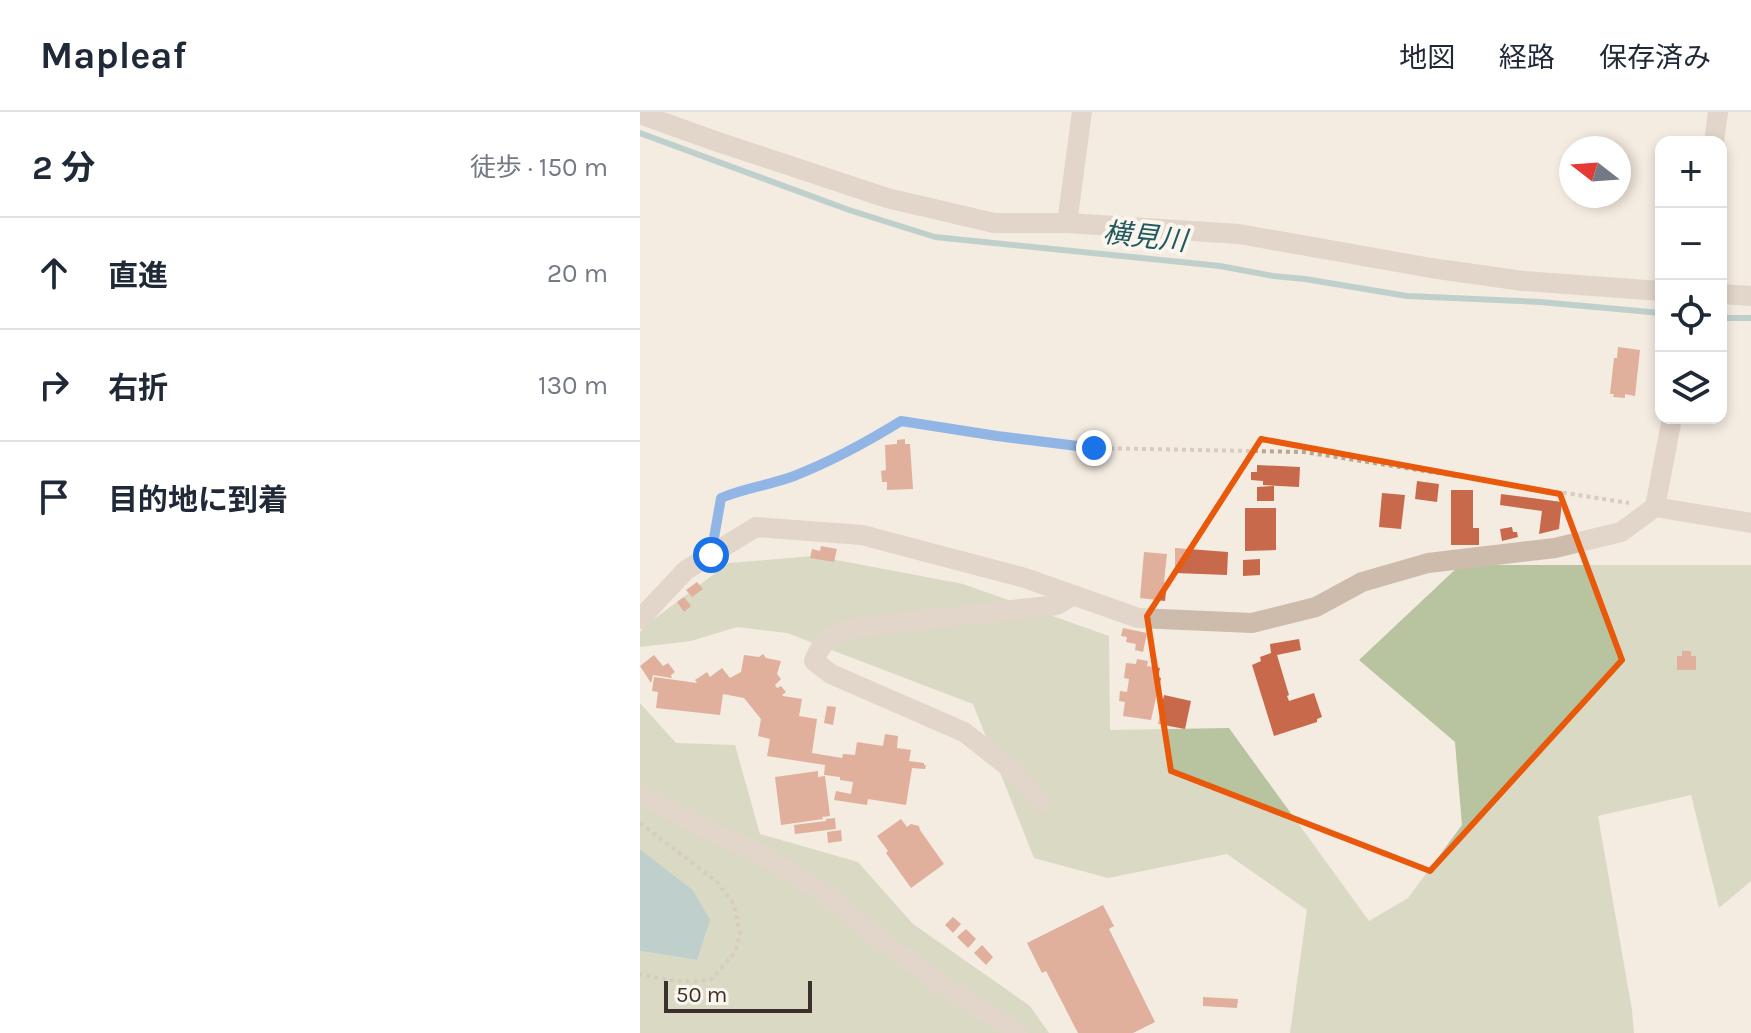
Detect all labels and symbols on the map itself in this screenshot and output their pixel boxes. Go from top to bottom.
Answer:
north arrow [1559,136,1631,208]
water label: 横見川 [1101,216,1191,258]
route end [1076,430,1112,466]
route start [693,537,729,573]
scale bar [664,977,812,1013]

